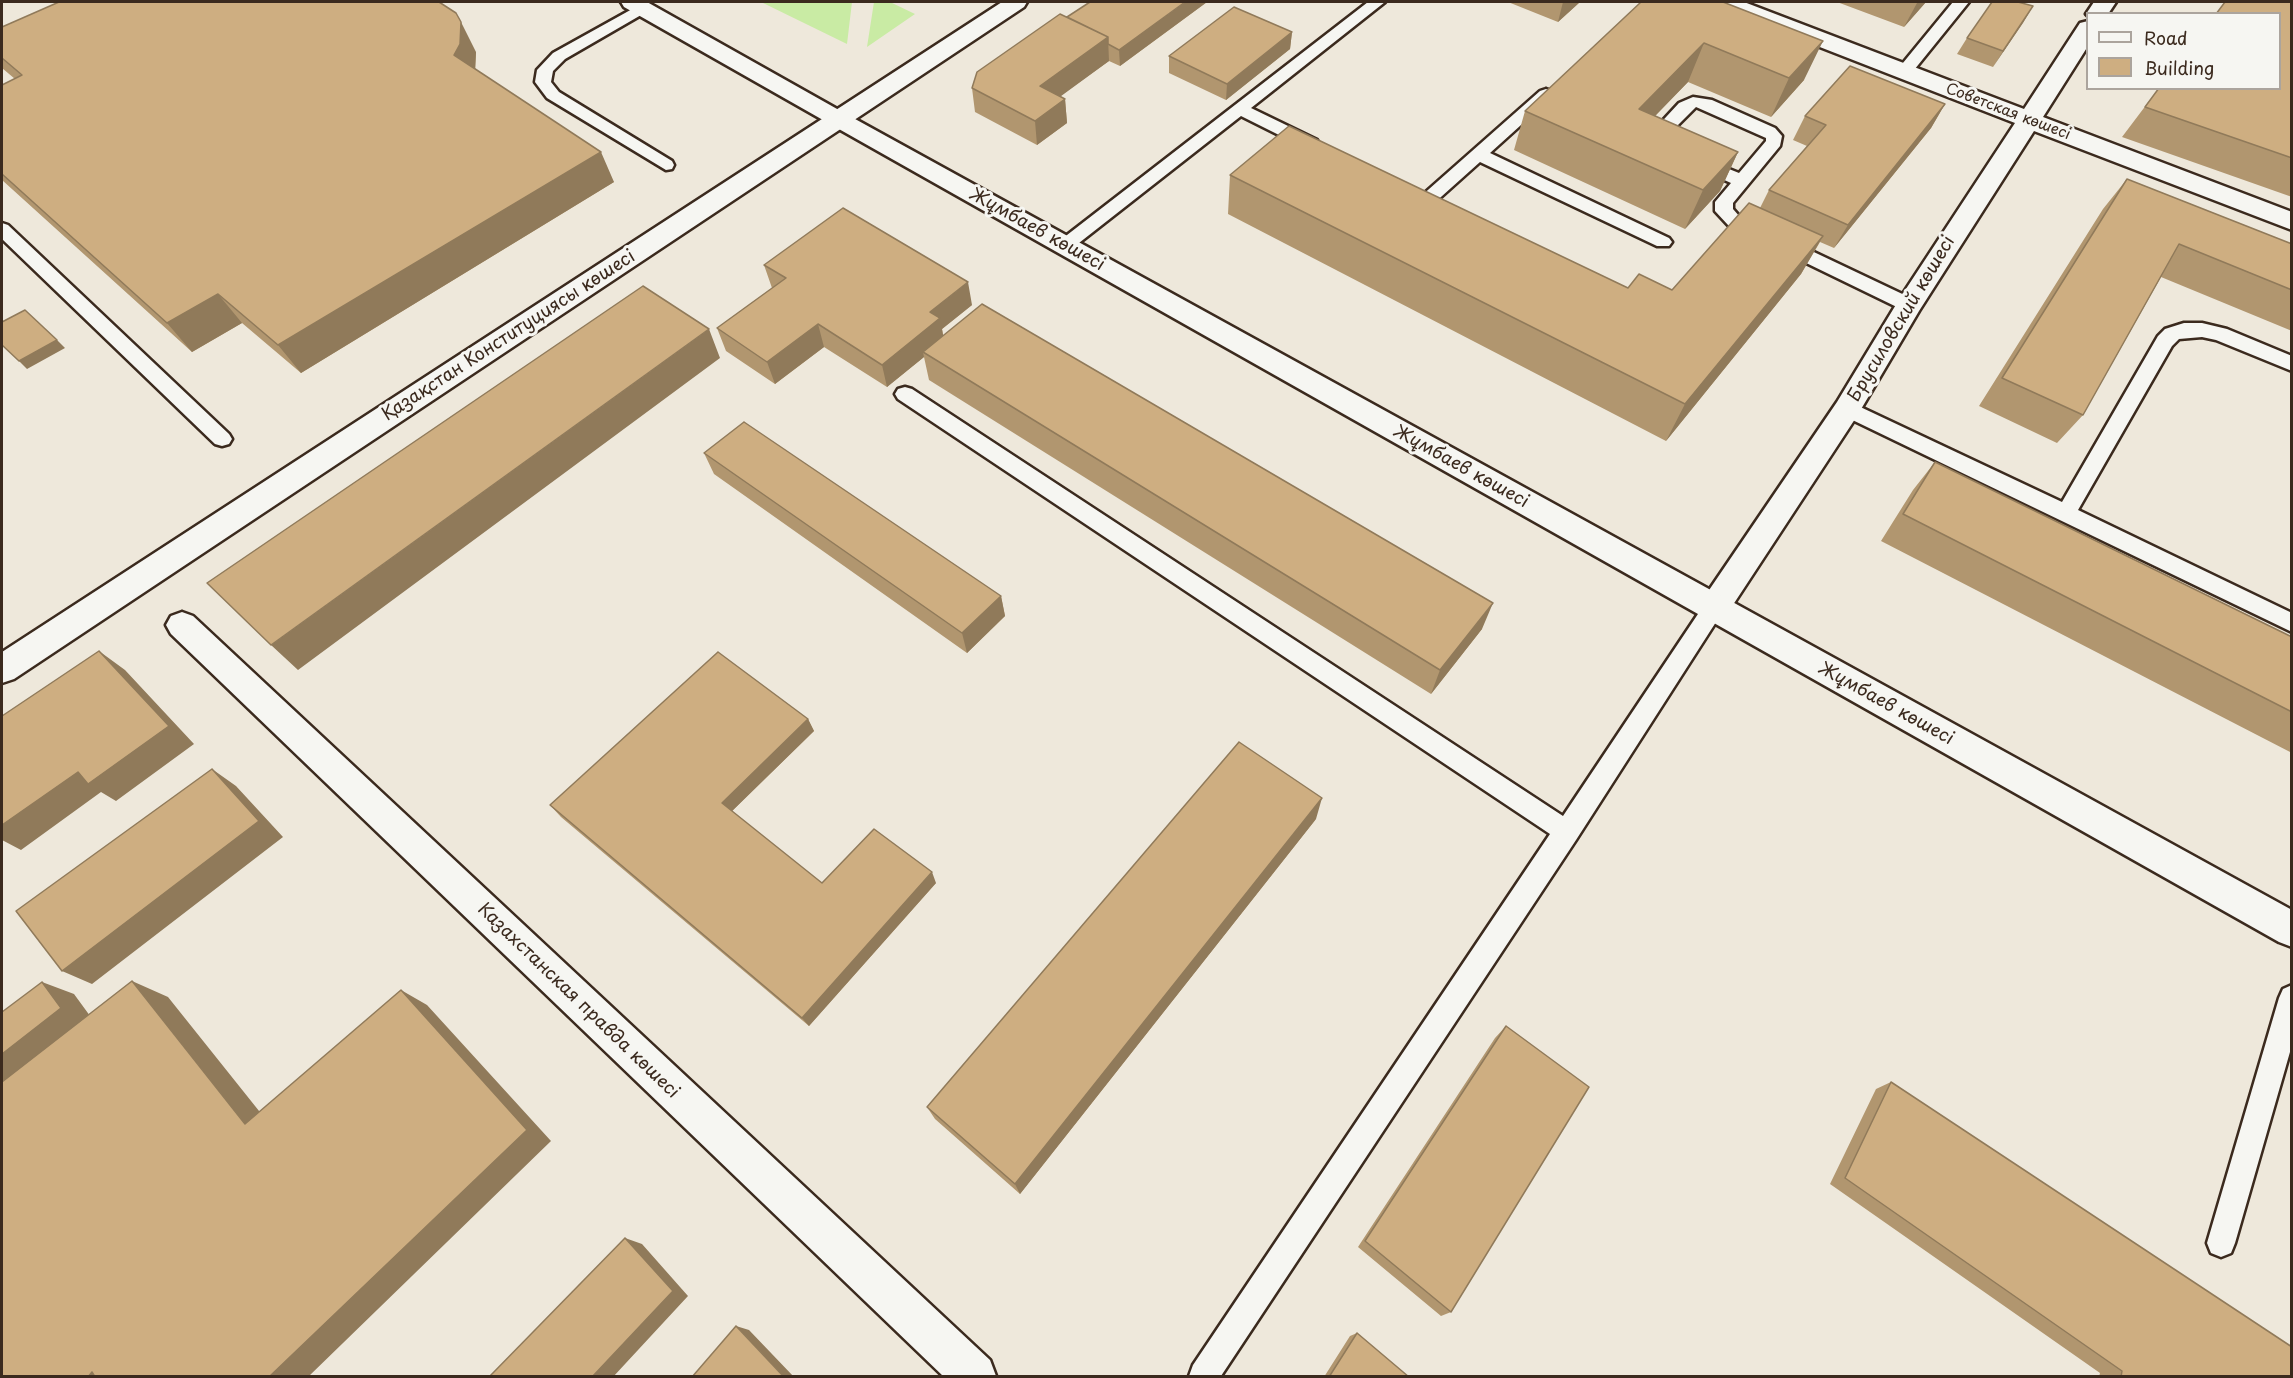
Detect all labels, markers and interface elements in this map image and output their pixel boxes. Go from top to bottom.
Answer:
legend [2086,12,2281,90]
text: Road [2144,24,2188,51]
text: Building [2144,54,2214,81]
street label: Советская көшесі [1943,80,2073,144]
street label: Жұмбаев көшесі [966,184,1108,276]
street label: Брусиловский көшесі [1844,232,1960,406]
street label: Қазақстан Конституциясы көшесі [379,246,639,426]
street label: Жұмбаев көшесі [1390,421,1532,513]
street label: Жұмбаев көшесі [1815,658,1957,750]
street label: Казахстанская правда көшесі [473,899,683,1103]

